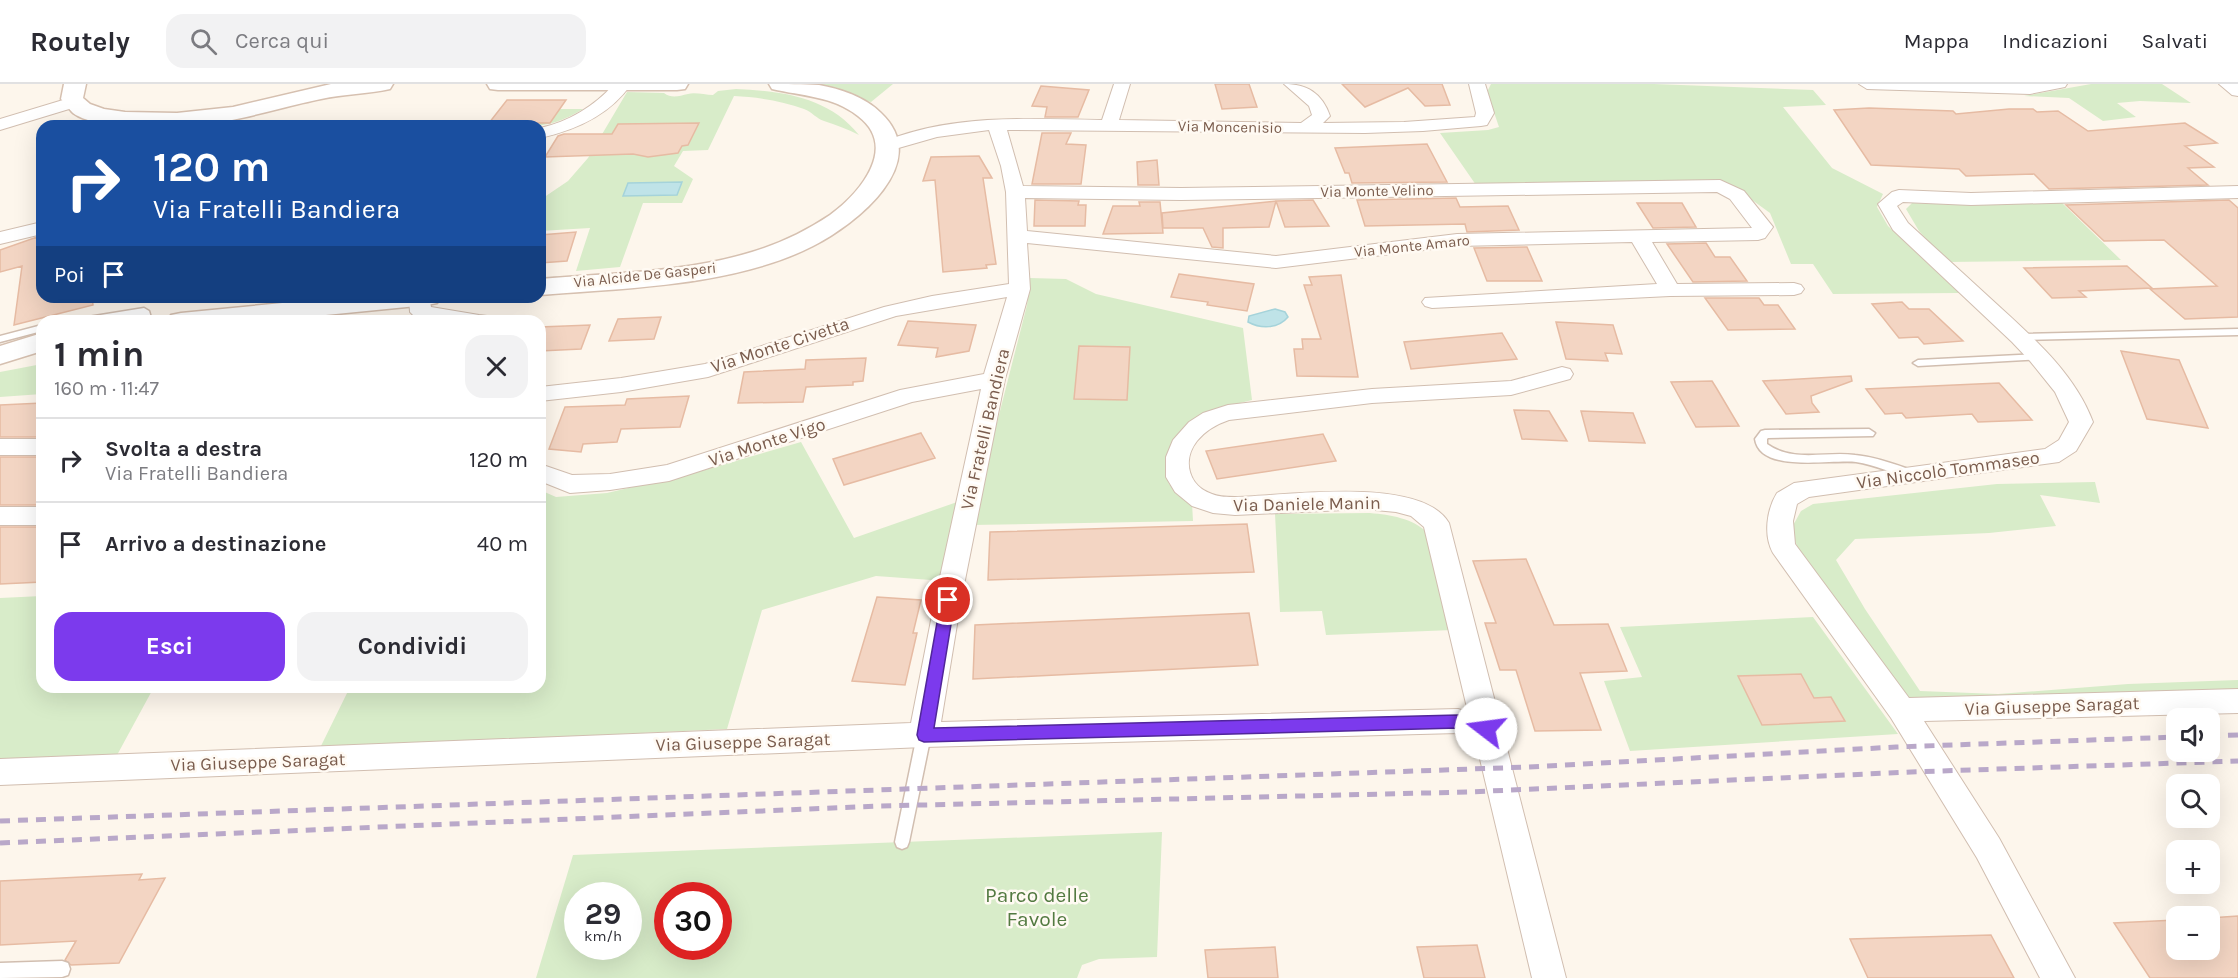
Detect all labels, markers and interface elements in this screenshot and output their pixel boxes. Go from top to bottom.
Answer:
search box [166,14,586,68]
text: Routely [30,25,130,58]
icon: search [187,25,220,58]
text: Cerca qui [235,28,329,54]
text: Mappa [1904,29,1969,53]
text: Indicazioni [2002,29,2109,53]
text: Salvati [2142,29,2208,53]
street label: Via Moncenisio [1178,117,1282,137]
text: 120 m [153,142,270,192]
icon: right [54,144,132,222]
street label: Via Monte Velino [1320,181,1434,201]
text: Via Fratelli Bandiera [153,193,400,225]
street label: Via Monte Amaro [1353,231,1471,261]
icon: arrive [97,258,130,291]
street label: Via Alcide De Gasperi [573,259,717,291]
text: Poi [54,262,85,288]
street label: Via Monte Civetta [708,312,852,378]
text: 1 min [54,333,144,375]
button: close [465,335,528,398]
street label: Via Fratelli Bandiera [956,346,1014,512]
text: 160 m · 11:47 [54,377,159,400]
street label: Via Monte Vigo [706,413,828,471]
text: Svolta a destra [105,436,262,462]
icon: right [54,444,87,477]
street label: Via Niccolò Tommaseo [1855,446,2041,494]
text: 120 m [469,447,528,473]
text: Via Fratelli Bandiera [105,462,288,485]
street label: Via Daniele Manin [1233,492,1381,516]
icon: arrive [54,528,87,561]
text: Arrivo a destinazione [105,531,326,557]
text: 40 m [477,531,528,557]
pin [922,574,973,625]
icon: arrive [931,583,964,616]
button: Esci [54,612,285,681]
button: Condividi [297,612,528,681]
street label: Via Giuseppe Saragat [1964,692,2140,720]
position arrow [1454,697,1518,761]
map controls [2166,708,2220,960]
button: sound [2166,708,2220,762]
street label: Via Giuseppe Saragat [655,728,831,756]
street label: Via Giuseppe Saragat [170,748,346,776]
button: search [2166,774,2220,828]
button: + [2166,840,2220,894]
speed limit sign: 30 [654,882,732,960]
park label: Parco delle Favole [985,883,1089,931]
text: 29 [585,896,621,932]
button: − [2166,906,2220,960]
text: km/h [584,927,622,945]

